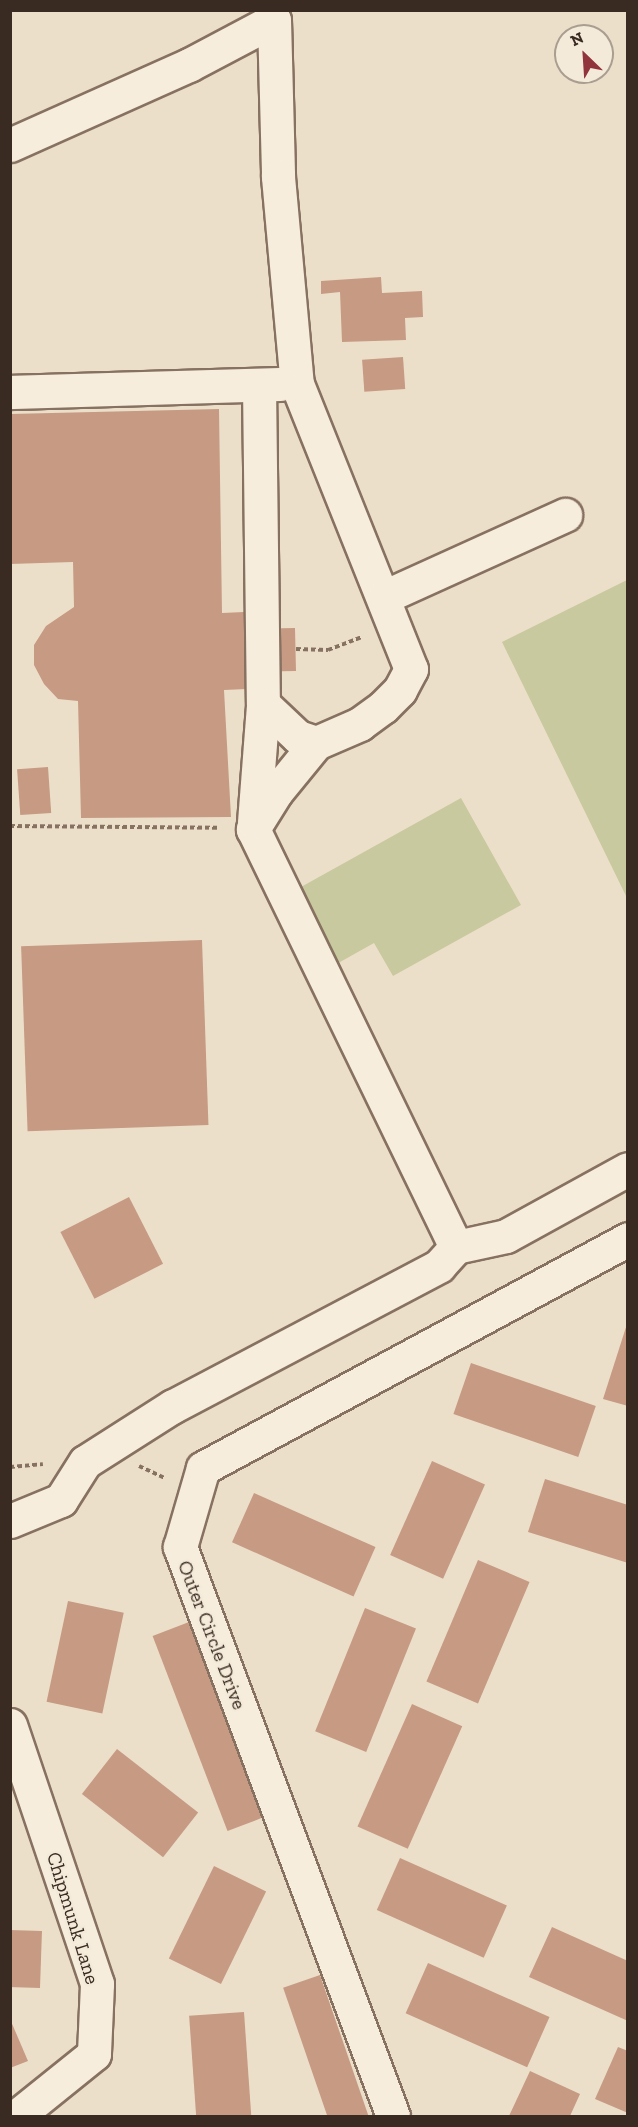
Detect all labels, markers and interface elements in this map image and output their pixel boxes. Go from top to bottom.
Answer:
north arrow [554,24,614,84]
text: N [567,28,587,50]
street label: Outer Circle Drive [172,1557,252,1713]
street label: Chipmunk Lane [41,1849,105,1987]

